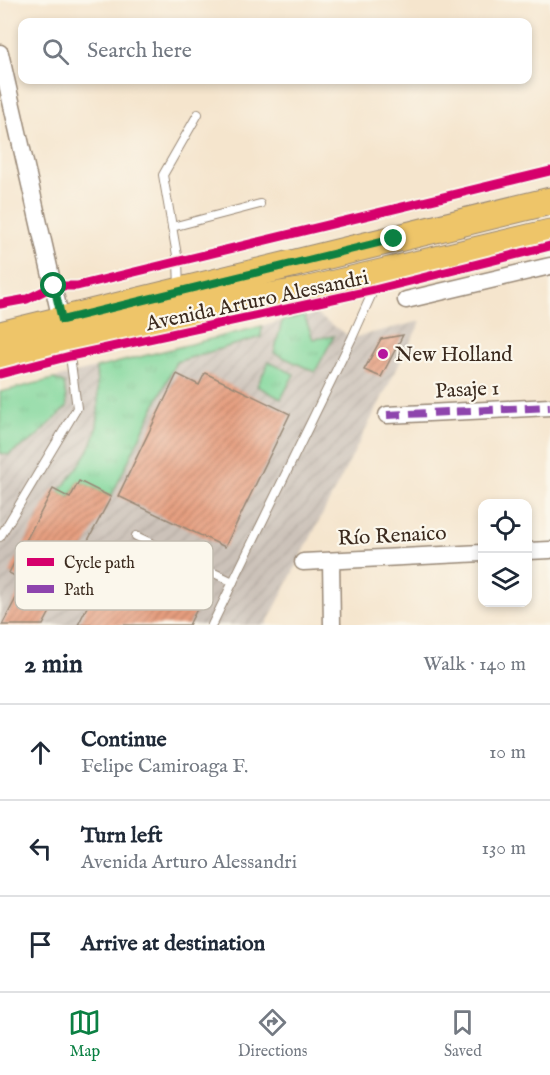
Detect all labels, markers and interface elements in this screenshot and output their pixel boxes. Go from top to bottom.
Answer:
search box [18,18,532,84]
icon: search [39,35,72,68]
text: Search here [87,37,192,65]
route end [380,225,406,251]
street label: Avenida Arturo Alessandri [143,265,371,338]
route start [40,272,66,298]
place label: New Holland [395,342,513,369]
marker: New Holland [376,347,390,361]
street label: Pasaje 1 [434,375,500,406]
map controls [478,499,532,607]
button: locate [478,499,532,553]
street label: Río Renaico [337,520,447,553]
legend [15,541,213,610]
button: layers [478,553,532,607]
text: Cycle path [64,554,135,574]
text: Path [64,581,95,601]
text: 2 min [24,648,83,681]
text: Walk · 140 m [423,652,526,677]
text: Continue [81,726,167,754]
icon: ahead [24,736,57,769]
text: 10 m [489,740,526,765]
text: Felipe Camiroaga F. [81,754,248,779]
text: Turn left [81,822,163,850]
icon: left [24,832,57,865]
text: 130 m [481,836,526,861]
text: Avenida Arturo Alessandri [81,850,297,875]
icon: arrive [24,928,57,961]
text: Arrive at destination [81,930,265,958]
tab: Map [68,1006,101,1062]
tab: Directions [238,1006,307,1062]
tab: Saved [444,1006,482,1062]

